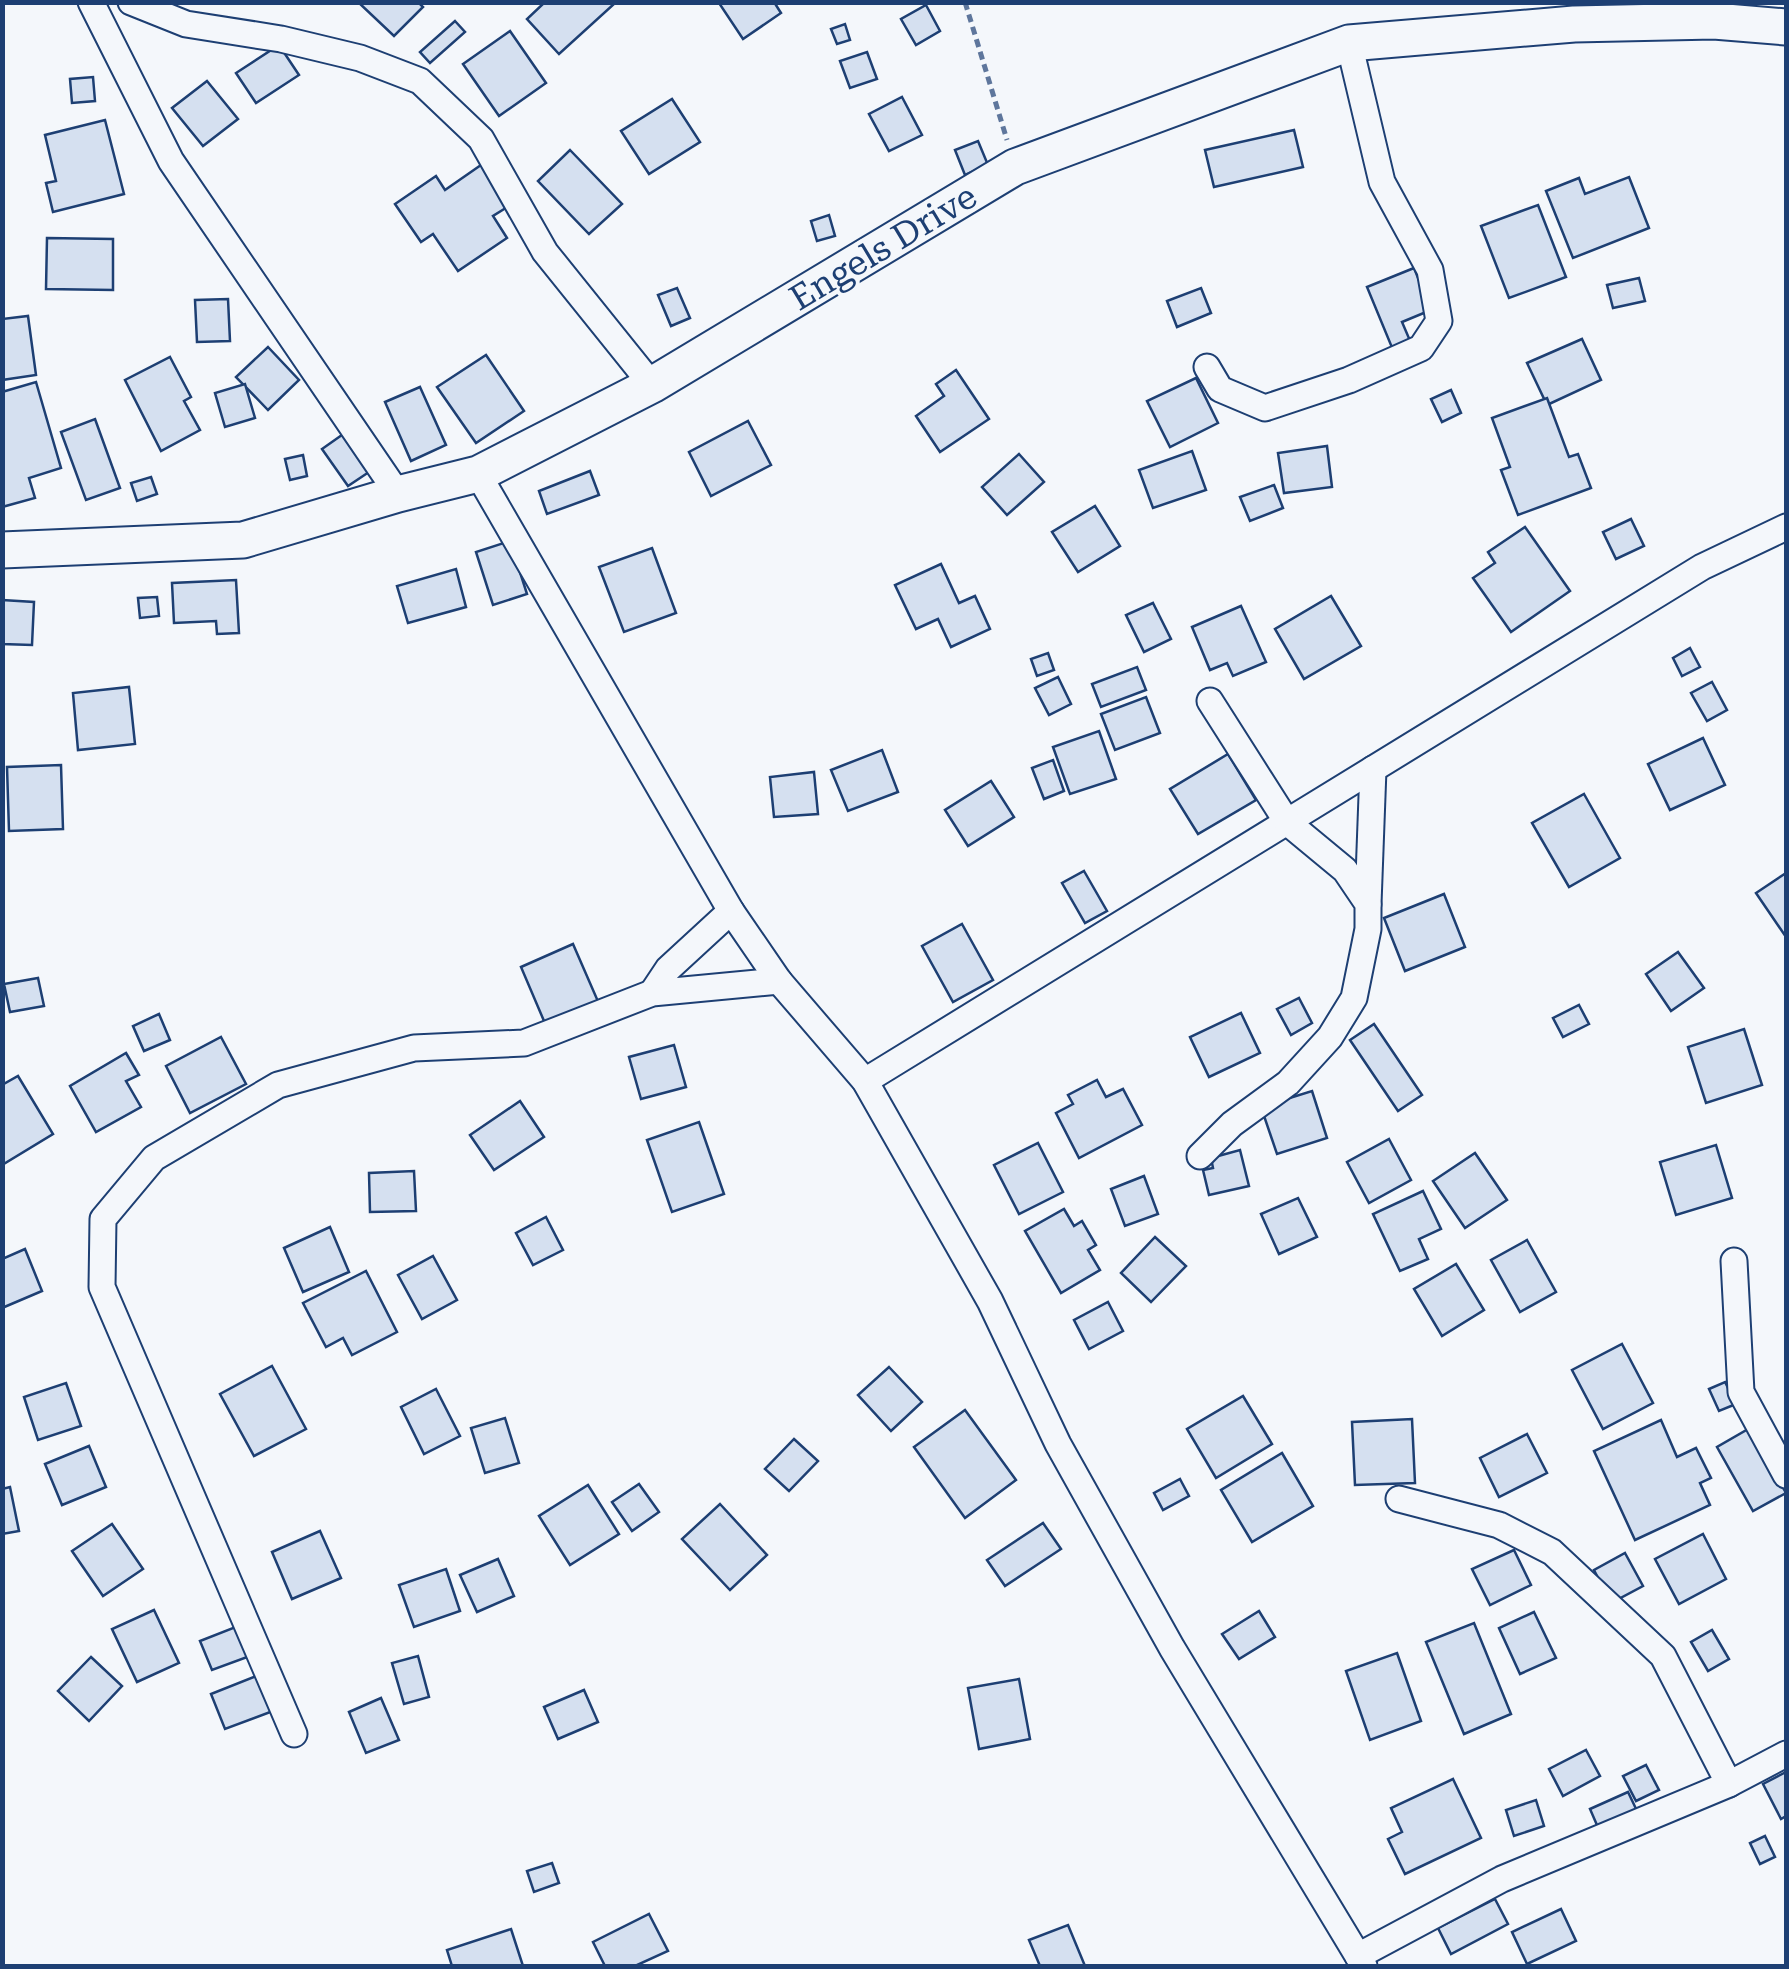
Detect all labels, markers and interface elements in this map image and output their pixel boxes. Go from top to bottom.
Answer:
street label: Engels Drive [782,176,984,319]

